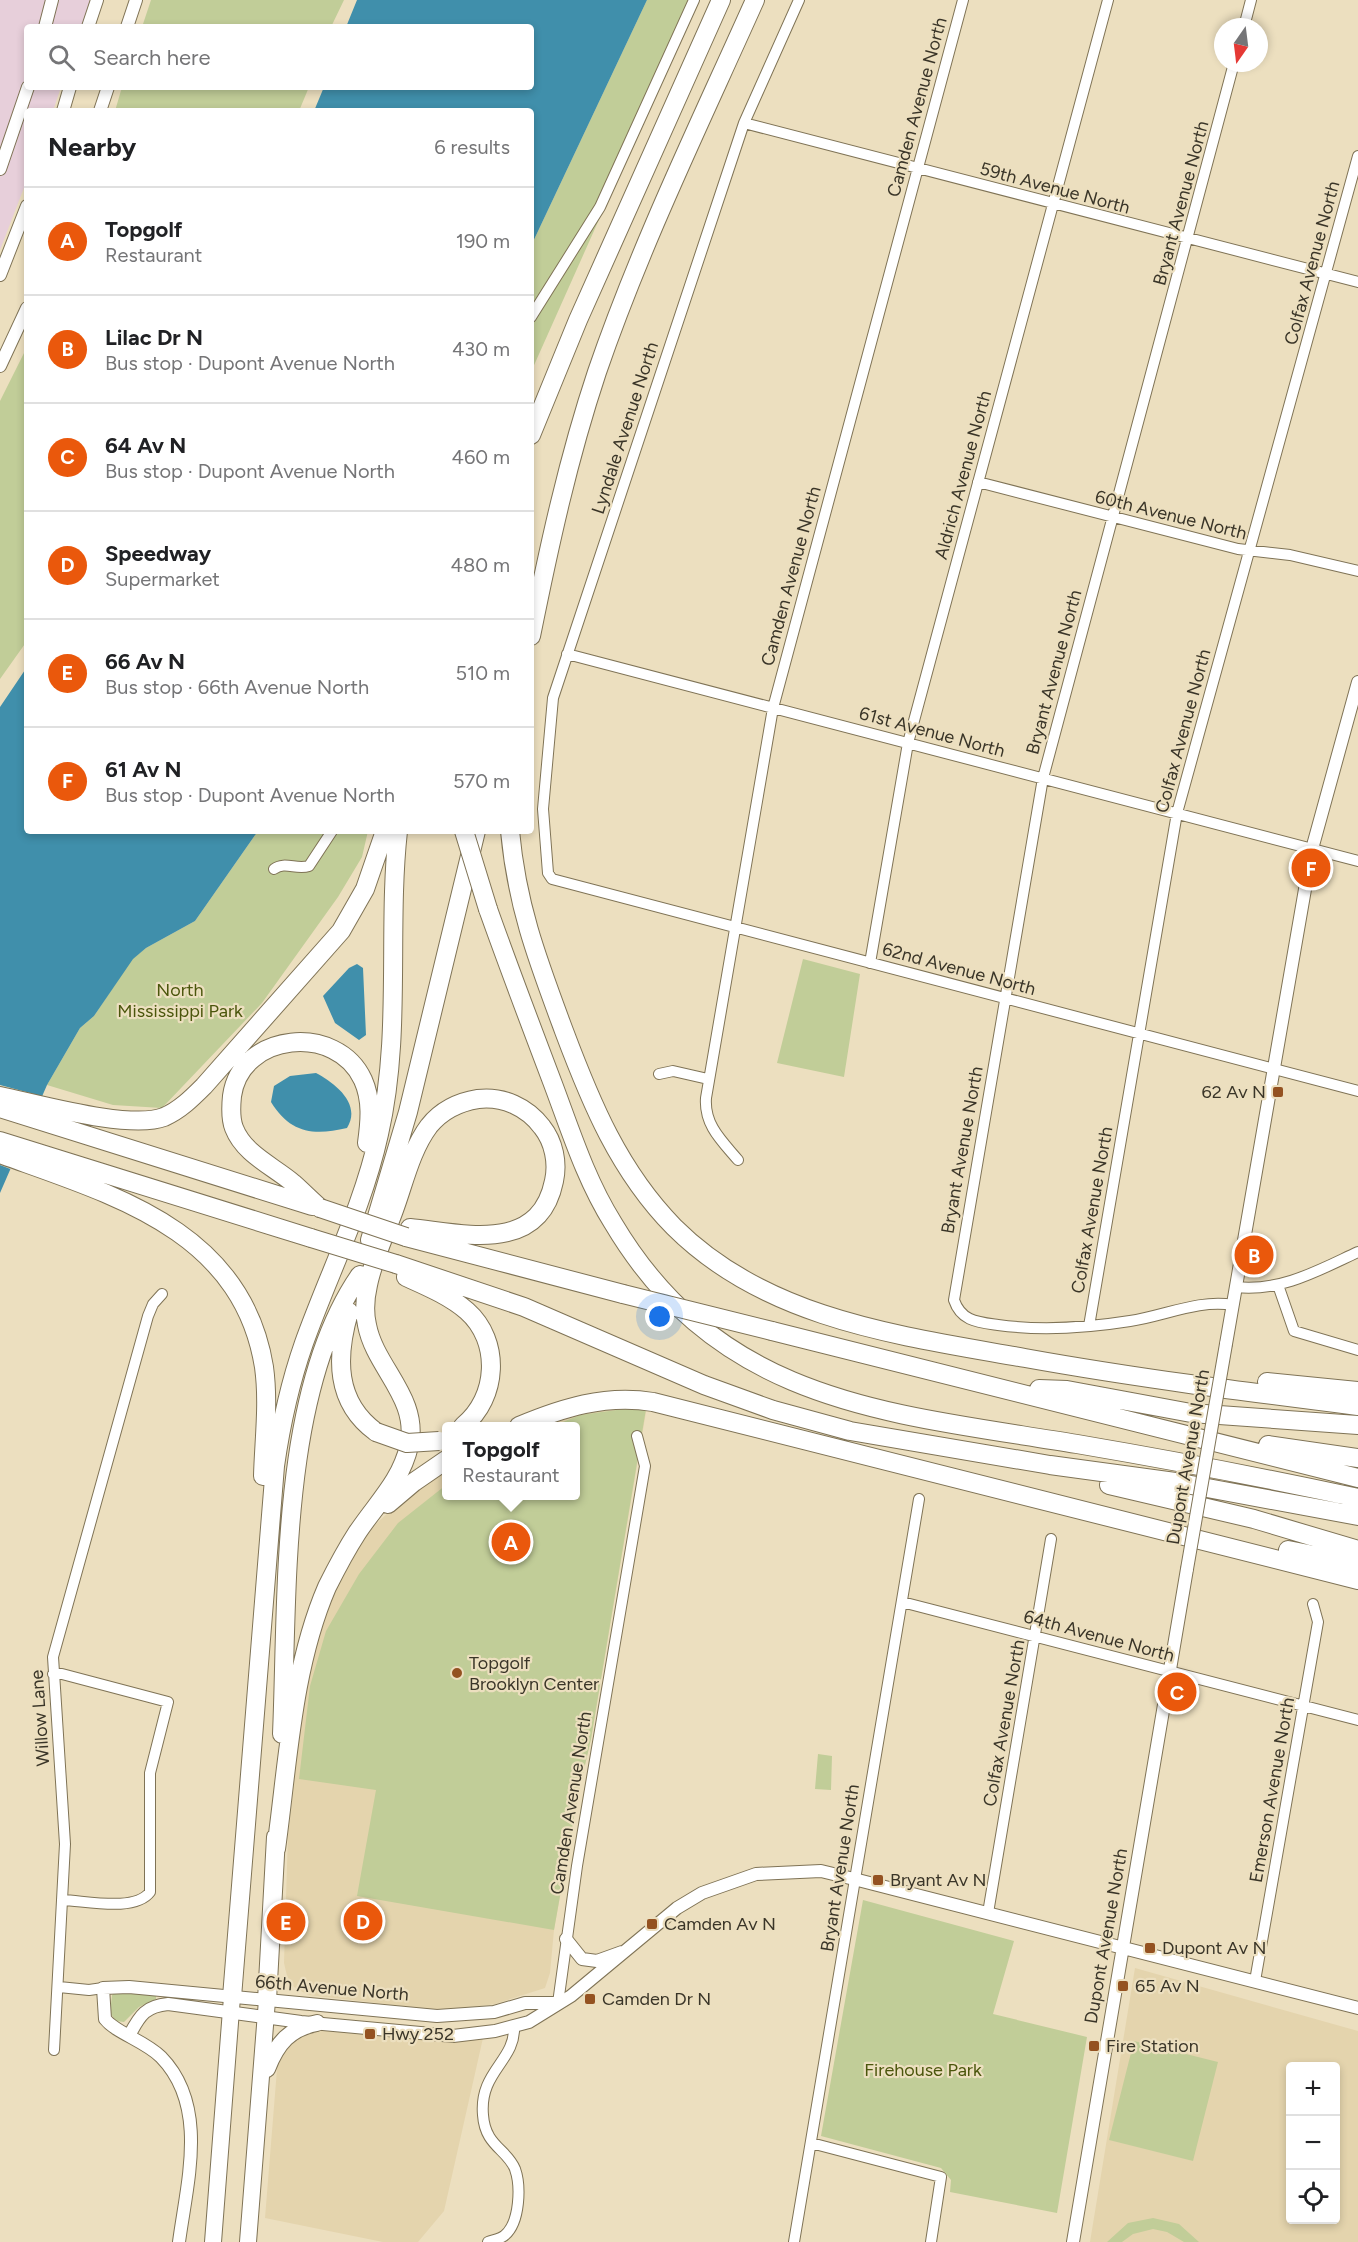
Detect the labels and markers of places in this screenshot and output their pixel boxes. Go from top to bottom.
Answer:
pin: F [1292,846,1330,890]
place label: 62 Av N [1202,1081,1266,1103]
marker: 62 Av N [1271,1085,1285,1099]
pin: B [1234,1232,1274,1278]
pin: A [492,1520,530,1564]
place label: Topgolf Brooklyn Center [469,1652,599,1695]
marker: Topgolf Brooklyn Center [450,1666,464,1680]
pin: C [1158,1670,1196,1714]
place label: Bryant Av N [890,1869,987,1891]
marker: Bryant Av N [871,1873,885,1887]
pin: D [344,1898,382,1944]
pin: E [266,1900,306,1944]
place label: Camden Av N [664,1913,776,1935]
marker: Camden Av N [645,1917,659,1931]
place label: Dupont Av N [1162,1937,1267,1959]
marker: Dupont Av N [1143,1941,1157,1955]
place label: 65 Av N [1135,1975,1200,1997]
marker: 65 Av N [1116,1979,1130,1993]
place label: Camden Dr N [602,1988,711,2010]
marker: Camden Dr N [583,1992,597,2006]
place label: Hwy 252 [382,2023,454,2045]
marker: Hwy 252 [363,2027,377,2041]
place label: Fire Station [1106,2035,1199,2057]
marker: Fire Station [1087,2039,1101,2053]

